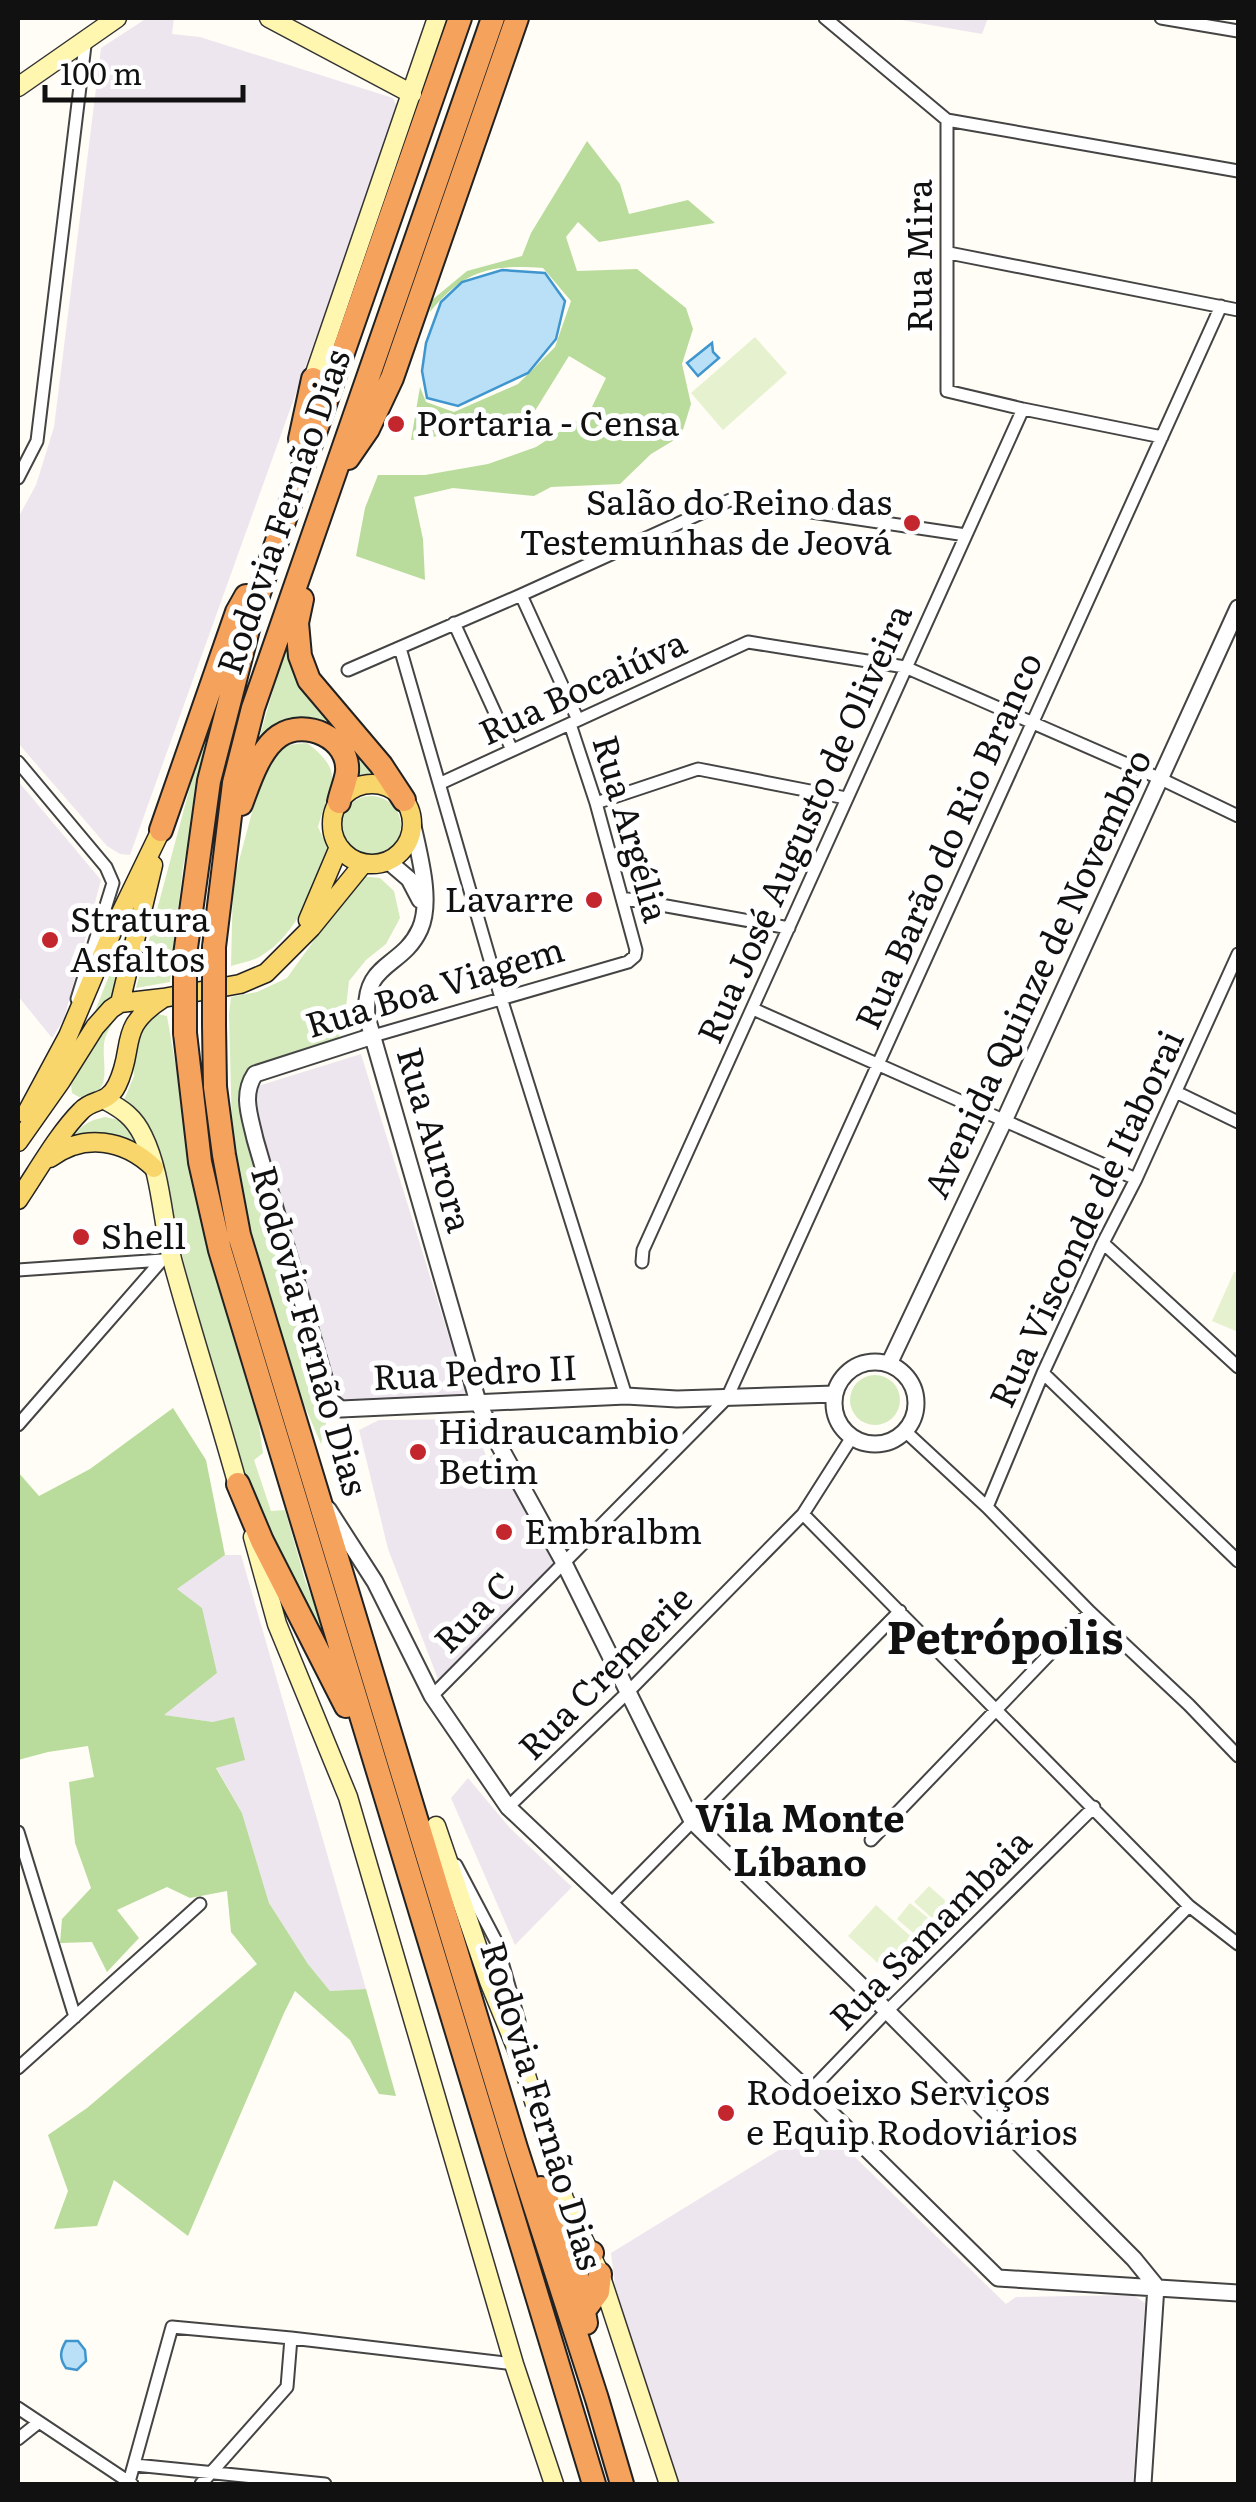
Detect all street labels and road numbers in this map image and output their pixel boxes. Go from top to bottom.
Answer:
street label: Rua Mira [891,179,943,333]
street label: Rodovia Fernão Dias [201,341,361,681]
street label: Rua José Augusto de Oliveira [682,595,923,1051]
street label: Rua Bocaiúva [469,614,694,756]
street label: Rua Barão do Rio Branco [839,643,1053,1037]
street label: Rua Argélia [581,729,684,928]
street label: Avenida Quinze de Novembro [908,740,1162,1206]
street label: Rua Boa Viagem [298,921,570,1049]
street label: Rua Visconde de Itaborai [974,1020,1195,1415]
street label: Rua Aurora [386,1041,488,1238]
street label: Rodovia Fernão Dias [240,1159,384,1501]
street label: Rua Pedro II [371,1339,578,1401]
street label: Rua C [420,1558,525,1663]
street label: Rua Cremerie [505,1572,703,1770]
street label: Rua Samambaia [816,1815,1042,2041]
street label: Rodovia Fernão Dias [469,1935,619,2276]

